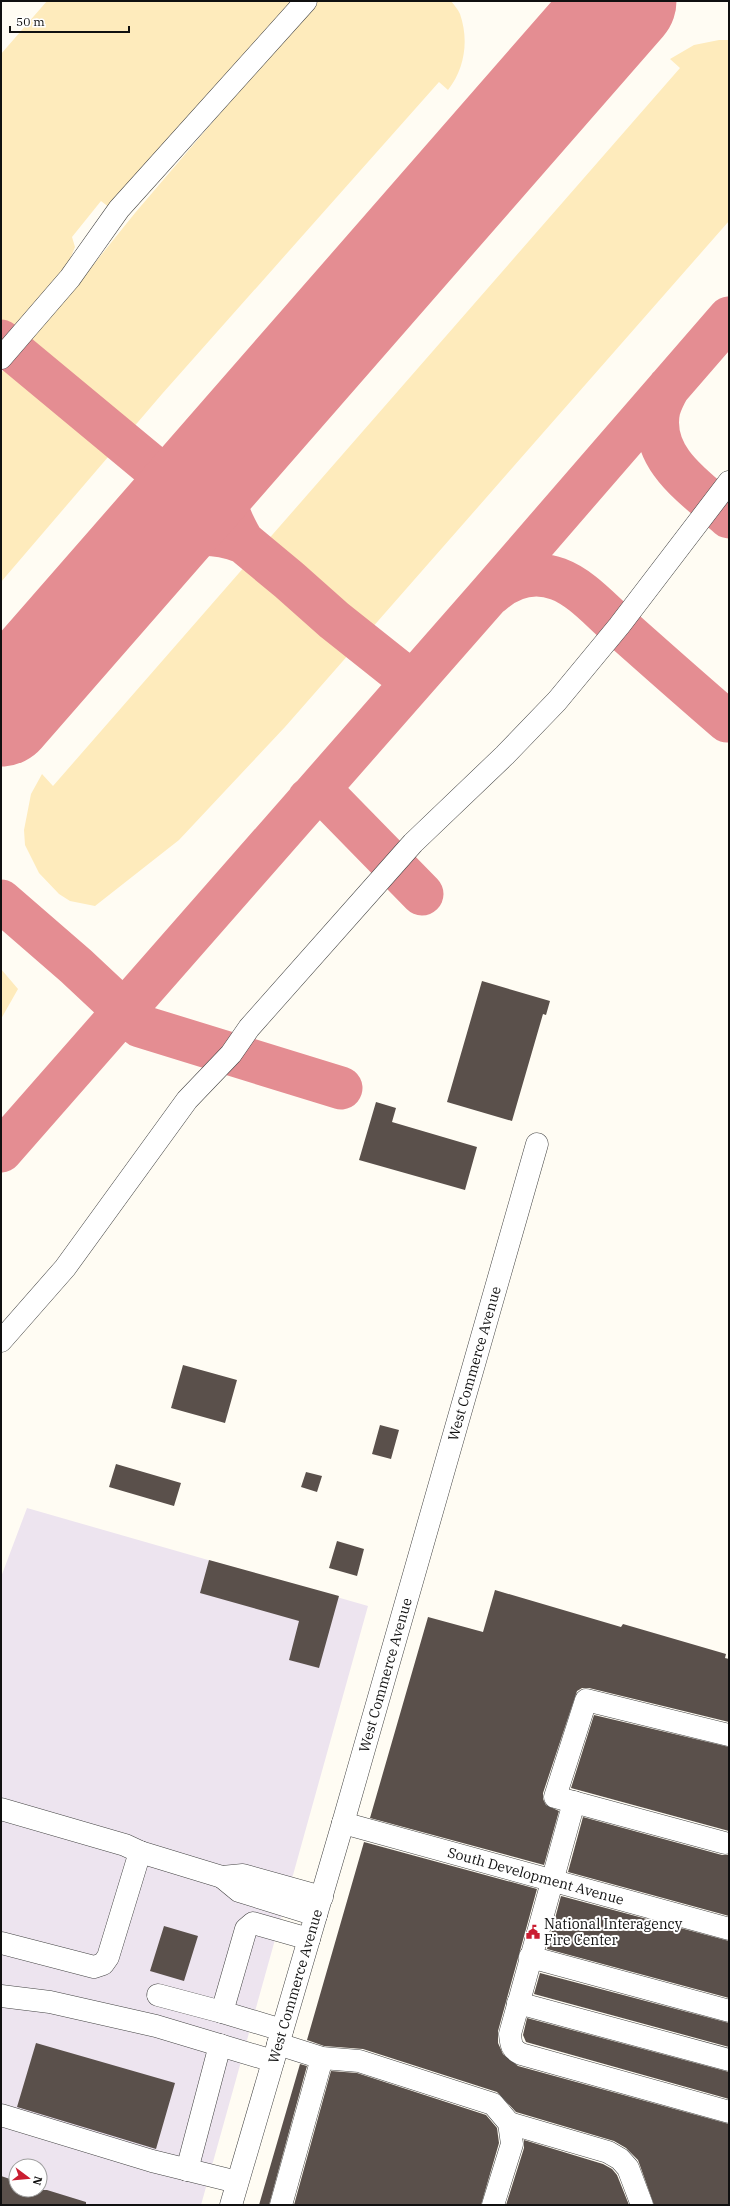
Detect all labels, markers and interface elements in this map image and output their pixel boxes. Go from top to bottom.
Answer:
scale bar [10,8,129,34]
text: 50 m [16,14,45,29]
street label: West Commerce Avenue [444,1284,505,1443]
street label: West Commerce Avenue [355,1596,416,1754]
street label: South Development Avenue [446,1843,626,1909]
street label: West Commerce Avenue [264,1907,326,2065]
place label: National Interagency Fire Center [544,1915,683,1949]
public building icon: National Interagency Fire Center [525,1924,541,1940]
north arrow [8,2158,48,2198]
text: N [30,2175,46,2187]

